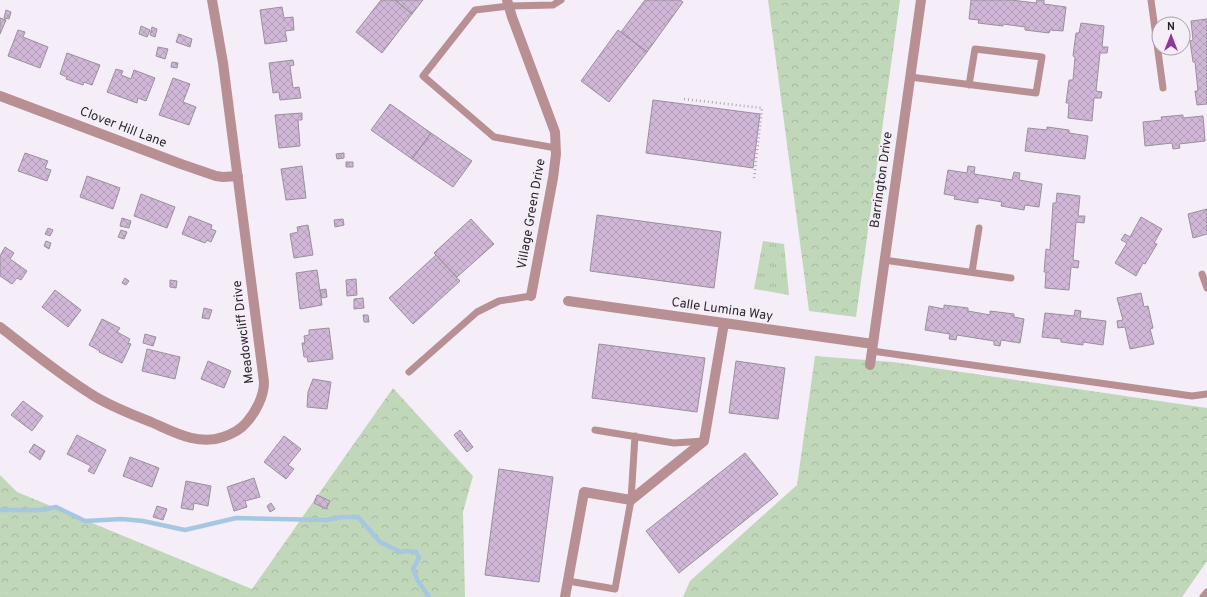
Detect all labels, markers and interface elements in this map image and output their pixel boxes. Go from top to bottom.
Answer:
north arrow [1151,16,1191,56]
text: N [1167,20,1175,34]
street label: Clover Hill Lane [77,104,169,152]
street label: Barrington Drive [867,131,897,229]
street label: Village Green Drive [514,157,550,271]
street label: Meadowcliff Drive [230,279,258,385]
street label: Calle Lumina Way [670,295,774,325]

